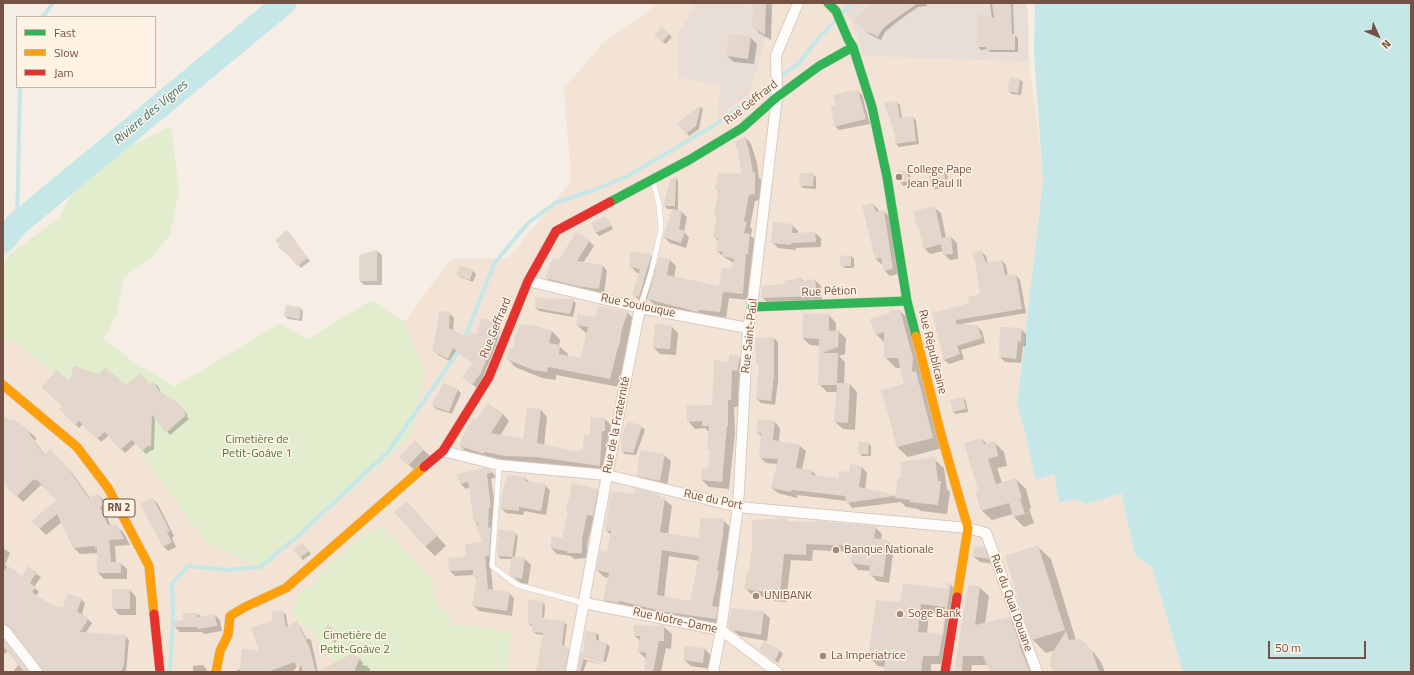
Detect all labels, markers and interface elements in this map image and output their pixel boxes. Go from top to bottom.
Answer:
legend [16,16,156,88]
north arrow [1358,16,1398,56]
text: Fast [54,23,76,42]
text: N [1378,36,1395,53]
text: Slow [54,43,79,62]
text: Jam [54,63,74,82]
water label: Riviere des Vignes [111,77,191,149]
street label: Rue Geffrard [721,78,781,128]
place label: College Pape Jean Paul II [907,163,972,191]
marker: College Pape Jean Paul II [894,172,904,182]
street label: Rue Pétion [801,284,857,300]
street label: Rue Soulouque [599,291,677,321]
street label: Rue Geffrard [477,295,515,361]
street label: Rue Saint-Paul [739,298,761,374]
street label: Rue Républicaine [915,308,949,396]
street label: Rue de la Fraternité [600,375,634,475]
park label: Cimetière de Petit-Goâve 1 [222,433,292,461]
street label: Rue du Port [682,487,744,513]
road number: RN 2 [103,499,135,517]
place label: Banque Nationale [844,543,934,557]
marker: Banque Nationale [831,545,841,555]
street label: Rue du Quai Douane [987,552,1035,654]
place label: UNIBANK [764,589,812,603]
marker: UNIBANK [751,591,761,601]
street label: Rue Notre-Dame [631,605,719,637]
place label: Soge Bank [908,607,961,621]
marker: Soge Bank [895,609,905,619]
park label: Cimetière de Petit-Goâve 2 [320,629,390,657]
scale bar [1270,633,1368,659]
text: 50 m [1275,638,1301,657]
place label: La Imperiatrice [831,649,906,663]
marker: La Imperiatrice [818,651,828,661]

